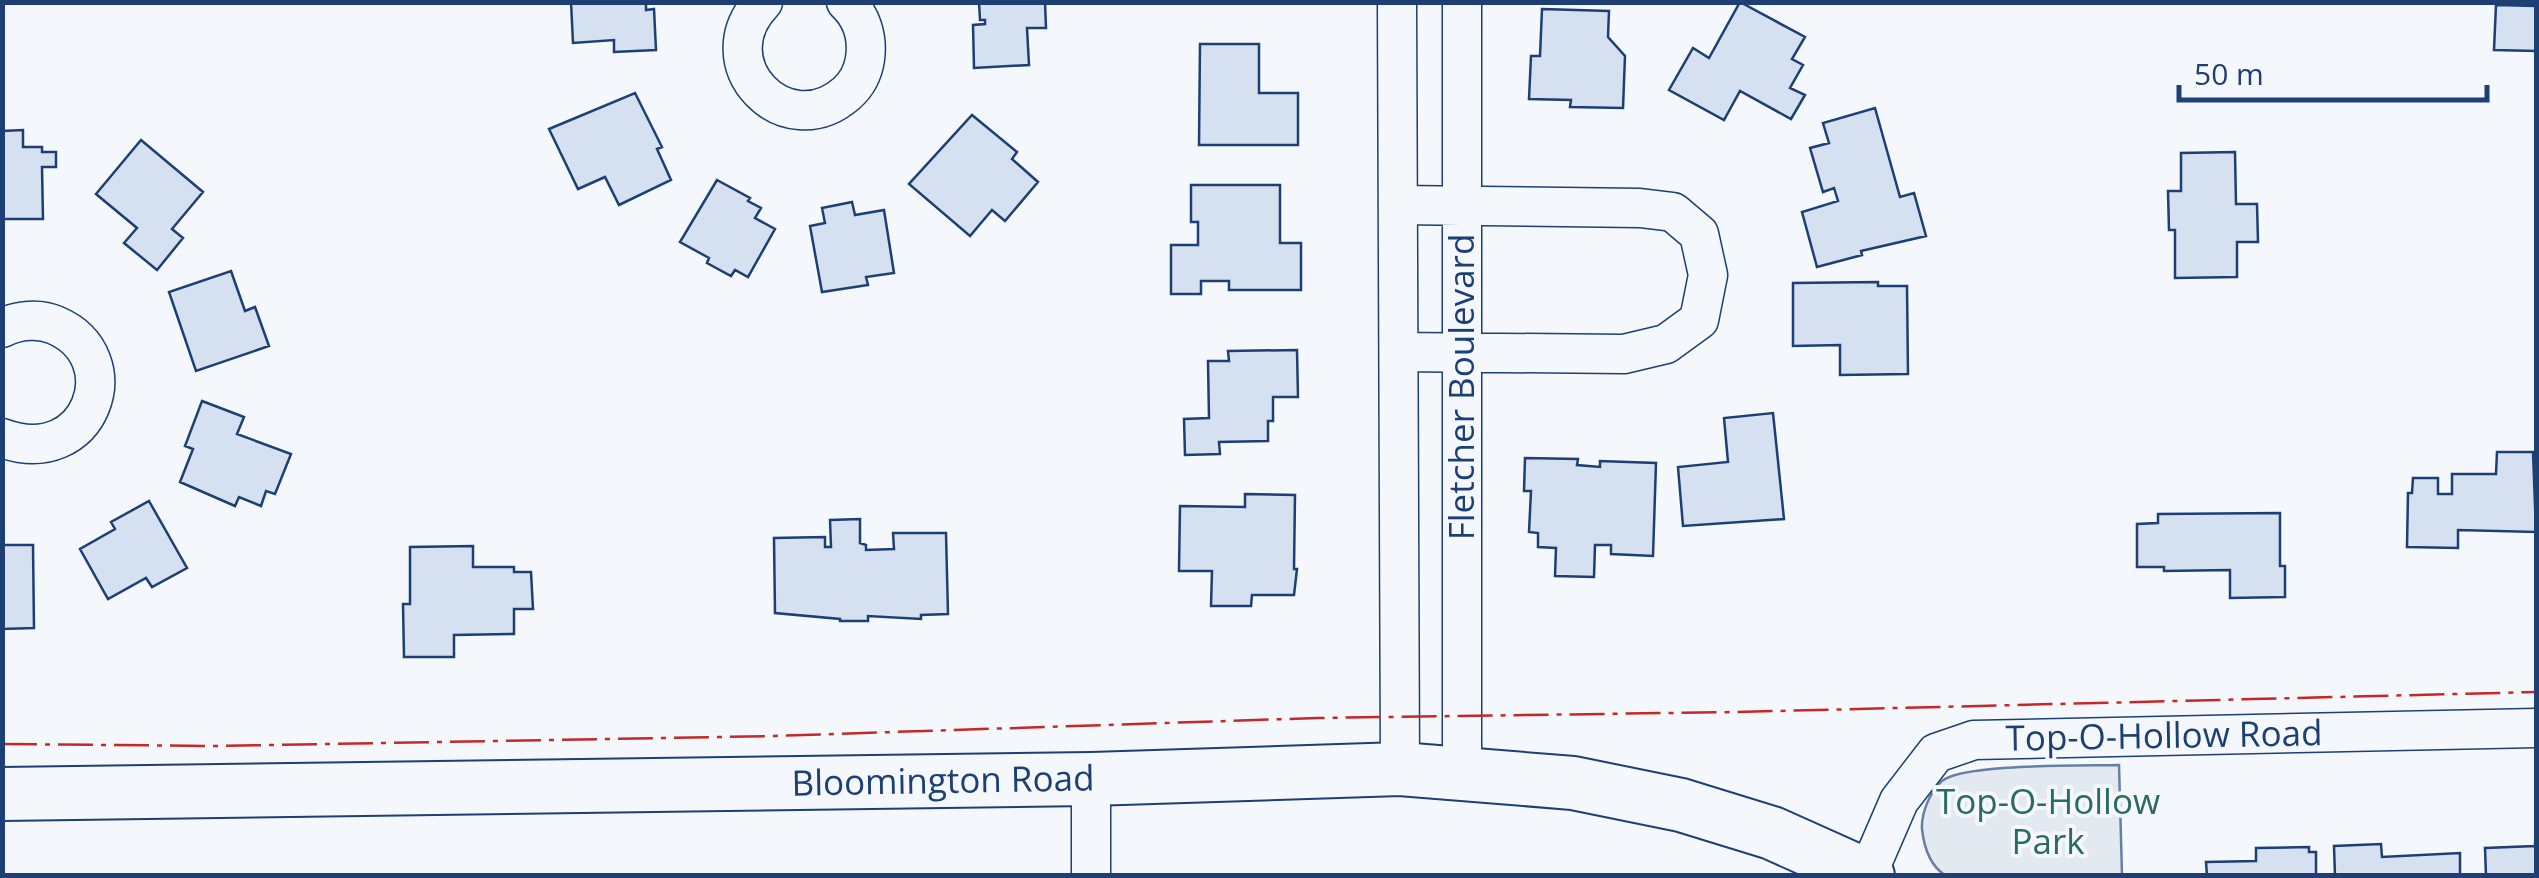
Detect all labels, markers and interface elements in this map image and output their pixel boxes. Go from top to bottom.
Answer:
scale bar [2179,40,2486,102]
text: 50 m [2194,53,2264,94]
street label: Fletcher Boulevard [1437,234,1484,540]
street label: Top-O-Hollow Road [2005,708,2323,761]
street label: Bloomington Road [791,753,1095,806]
park label: Top-O-Hollow Park [1936,777,2160,864]

